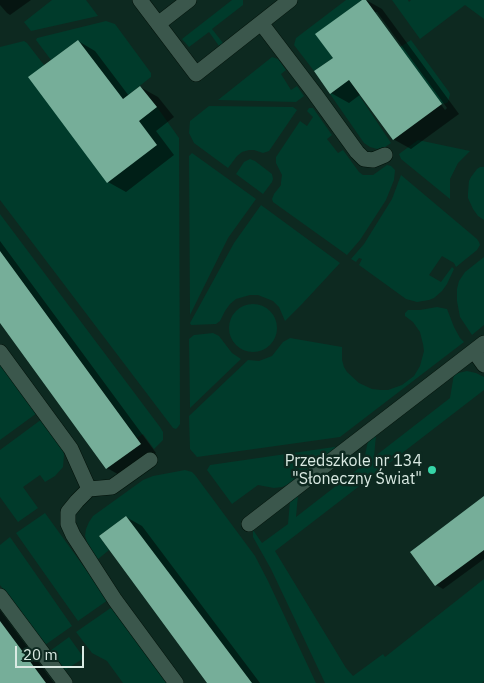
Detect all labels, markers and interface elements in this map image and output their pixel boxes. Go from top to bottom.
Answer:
place label: Przedszkole nr 134 "Słoneczny Świat" [285,451,422,489]
marker: Przedszkole nr 134 "Słoneczny Świat" [426,464,438,476]
scale bar [18,636,86,668]
text: 20 m [23,645,58,664]

